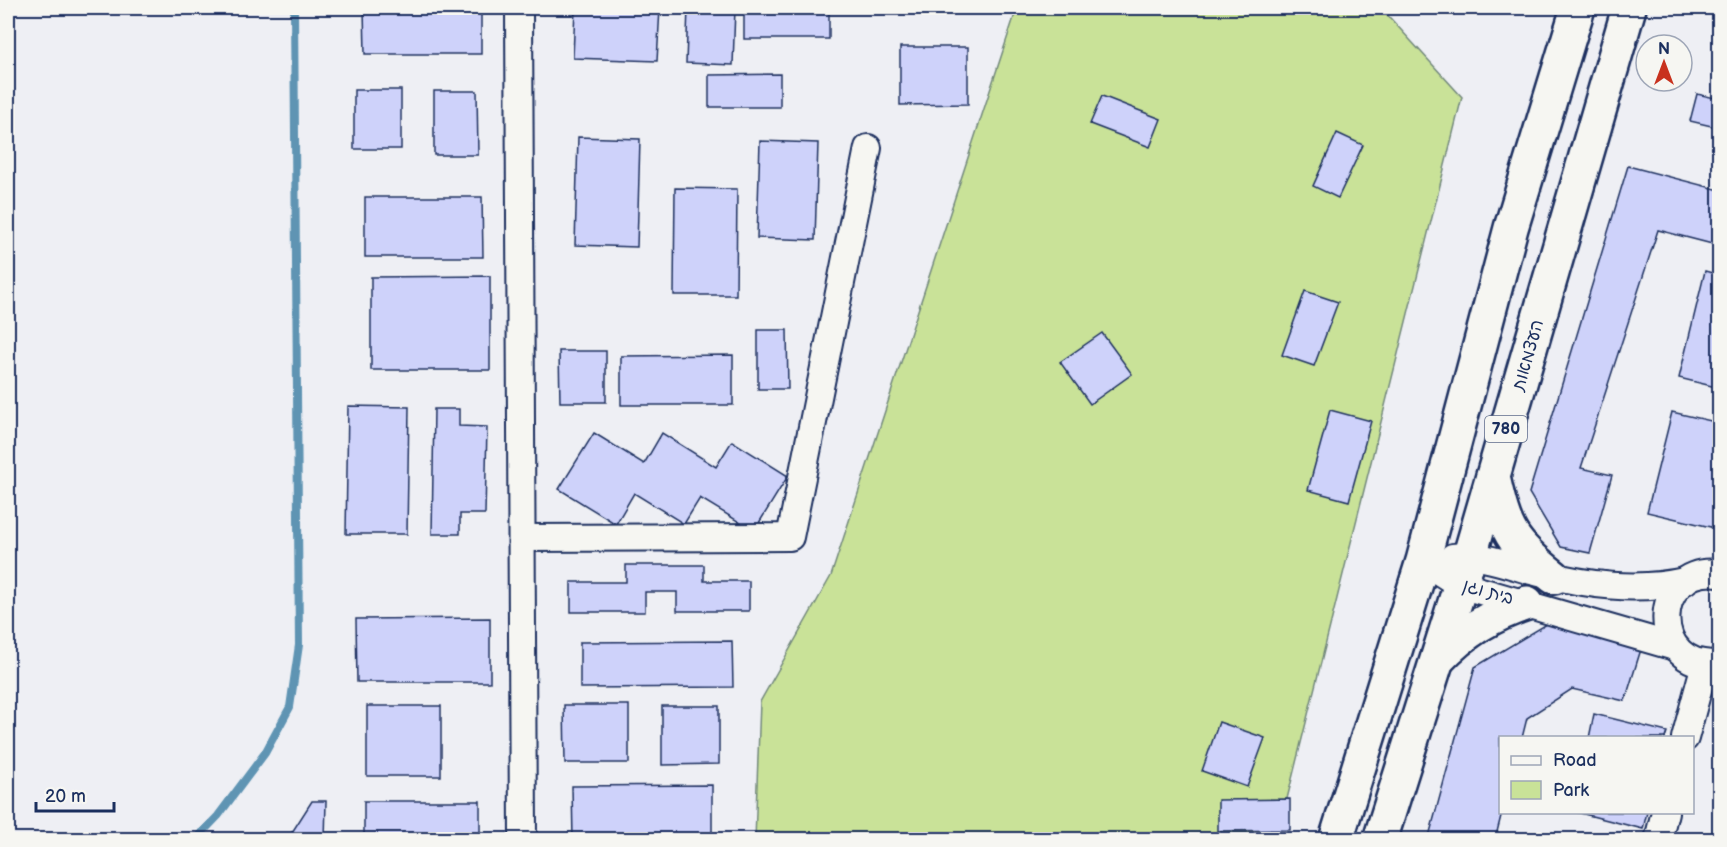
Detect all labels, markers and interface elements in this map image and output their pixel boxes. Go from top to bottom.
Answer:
north arrow [1634,33,1694,93]
text: N [1658,40,1670,59]
street label: העצמאות [1508,317,1548,394]
road number: 780 [1485,416,1527,442]
street label: בית וגן [1460,575,1516,609]
legend [1499,736,1694,814]
text: Road [1553,750,1597,771]
scale bar [36,775,114,813]
text: Park [1553,780,1589,801]
text: 20 m [45,786,86,807]

